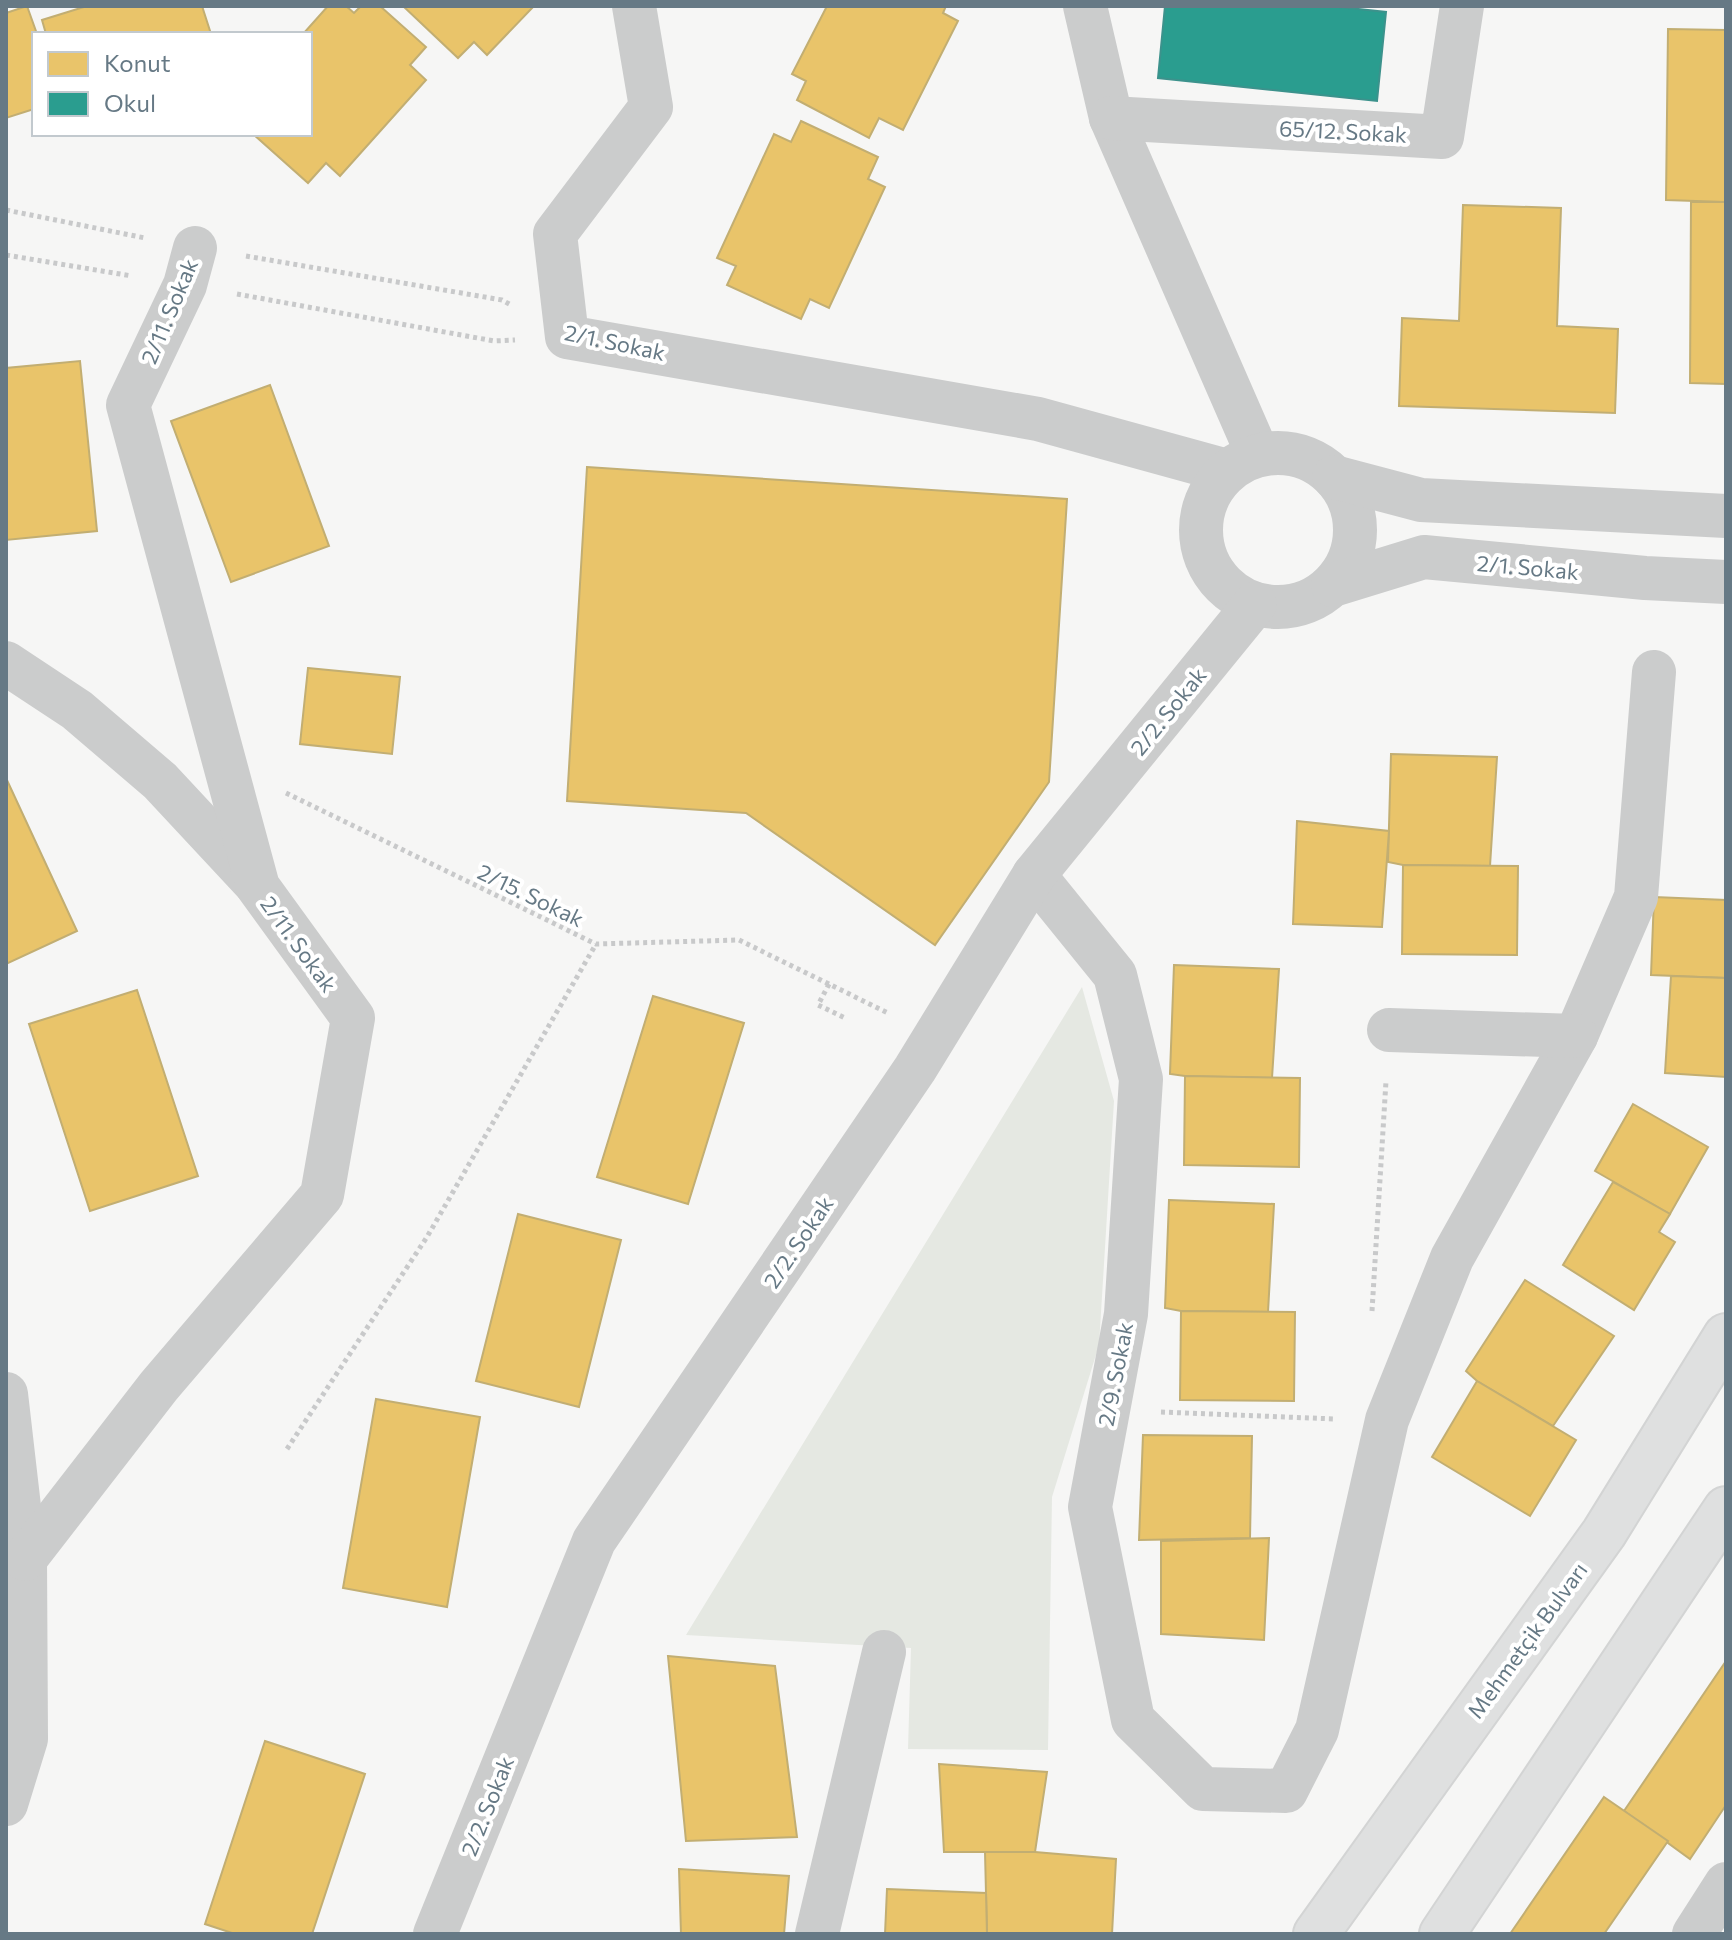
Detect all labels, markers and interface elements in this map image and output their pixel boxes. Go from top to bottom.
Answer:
legend [32,32,312,136]
text: Konut [104,48,171,77]
text: Okul [104,88,156,117]
street label: 65/12. Sokak [1278,114,1408,148]
street label: 2/11. Sokak [135,254,203,368]
street label: 2/1. Sokak [562,318,668,366]
street label: 2/1. Sokak [1476,549,1580,585]
street label: 2/2. Sokak [1124,662,1212,760]
street label: 2/15. Sokak [474,858,588,932]
street label: 2/11. Sokak [255,891,343,997]
street label: 2/2. Sokak [757,1191,839,1293]
street label: 2/9. Sokak [1092,1320,1138,1428]
street label: Mehmetçik Bulvarı [1461,1557,1593,1723]
street label: 2/2. Sokak [455,1752,519,1860]

